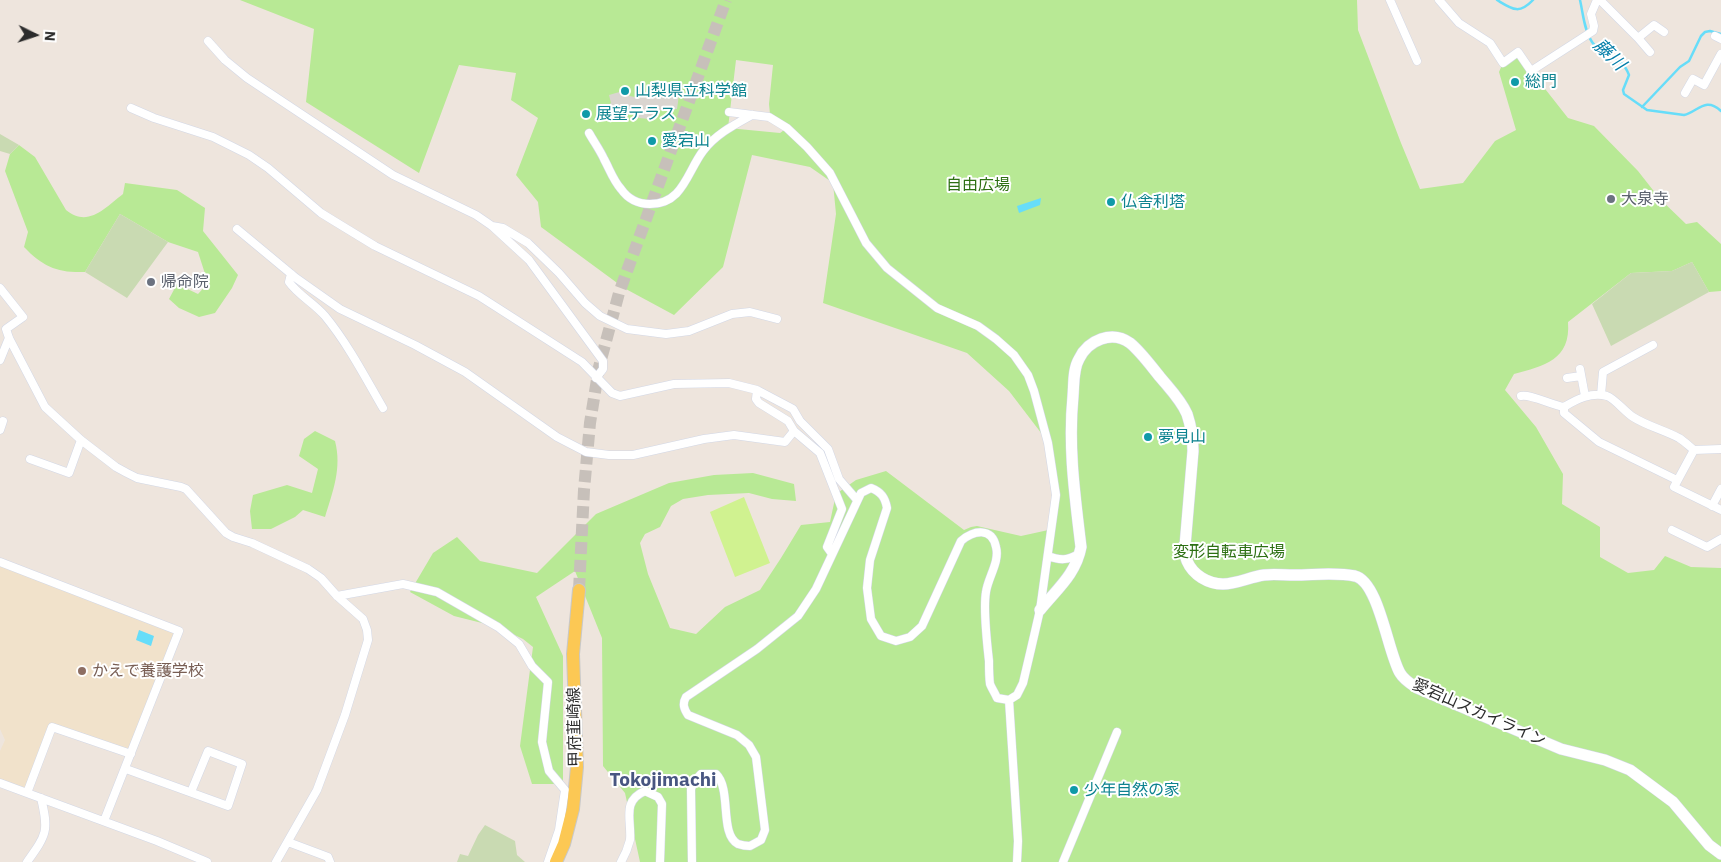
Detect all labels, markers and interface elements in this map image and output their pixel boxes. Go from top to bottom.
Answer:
north arrow [10,10,60,60]
text: N [41,30,59,42]
water label: 藤川 [1589,35,1629,75]
place label: 総門 [1525,72,1557,92]
marker: 総門 [1509,76,1521,88]
place label: 山梨県立科学館 [635,81,747,101]
marker: 山梨県立科学館 [619,85,631,97]
place label: 展望テラス [596,104,676,124]
marker: 展望テラス [580,108,592,120]
place label: 愛宕山 [662,131,710,151]
marker: 愛宕山 [646,135,658,147]
park label: 自由広場 [946,175,1010,195]
place label: 大泉寺 [1621,189,1669,209]
place label: 仏舎利塔 [1121,192,1185,212]
marker: 大泉寺 [1605,193,1617,205]
marker: 仏舎利塔 [1105,196,1117,208]
place label: 帰命院 [161,272,209,292]
marker: 帰命院 [145,276,157,288]
place label: 夢見山 [1158,427,1206,447]
marker: 夢見山 [1142,431,1154,443]
park label: 変形自転車広場 [1173,542,1285,562]
place label: かえで養護学校 [92,661,204,681]
marker: かえで養護学校 [76,665,88,677]
street label: 愛宕山スカイライン [1409,675,1549,751]
street label: 甲府韮崎線 [565,687,585,767]
district label: Tokojimachi [610,770,716,792]
place label: 少年自然の家 [1084,780,1180,800]
marker: 少年自然の家 [1068,784,1080,796]

